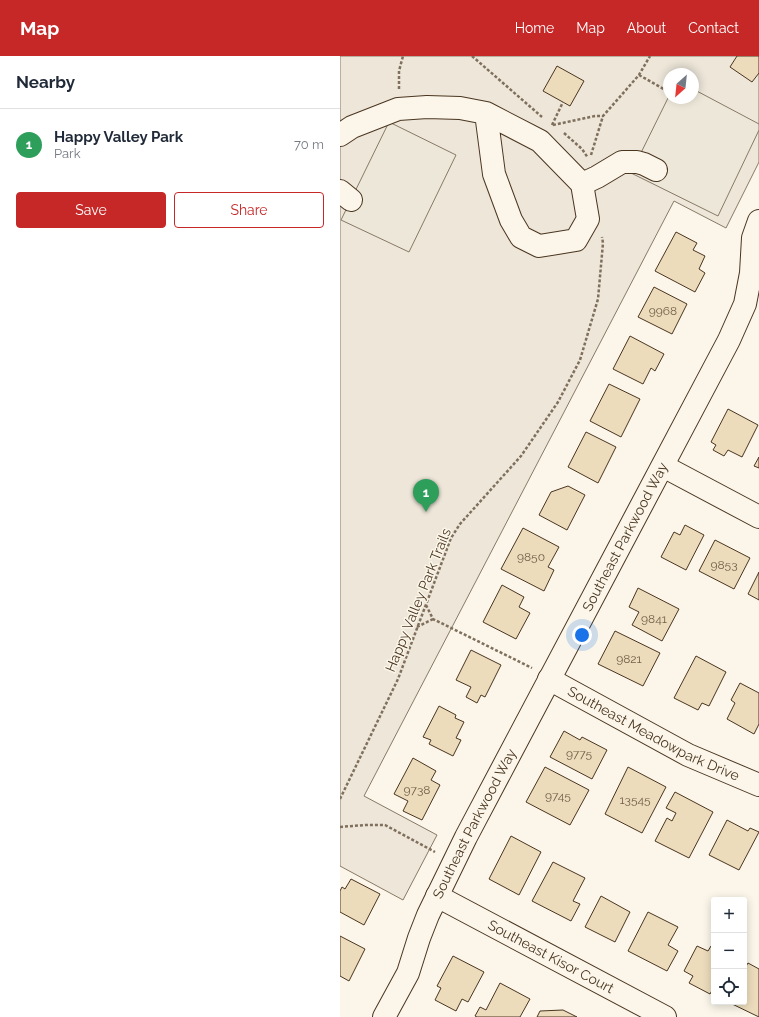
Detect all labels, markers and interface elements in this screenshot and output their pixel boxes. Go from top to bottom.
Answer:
text: Map [20,17,59,39]
text: Home [515,20,554,36]
text: Map [576,20,605,36]
text: About [627,20,666,36]
text: Contact [688,20,739,36]
north arrow [663,68,699,104]
text: Nearby [16,72,75,92]
text: Happy Valley Park [54,128,183,146]
text: 1 [26,137,32,152]
text: 70 m [294,137,324,152]
text: Park [54,146,81,161]
button: Save [16,192,166,228]
button: Share [174,192,324,228]
house number: 9968 [649,304,677,318]
street label: Southeast Parkwood Way [579,459,671,614]
pin: 1 [413,479,439,512]
street label: Happy Valley Park Trails [382,526,454,674]
house number: 9850 [517,550,545,564]
house number: 9853 [710,558,738,572]
house number: 9841 [641,612,667,626]
your location [572,625,592,645]
house number: 9821 [616,652,642,666]
street label: Southeast Meadowpark Drive [565,683,742,784]
street label: Southeast Parkwood Way [429,746,519,901]
house number: 9775 [566,747,593,761]
house number: 9738 [404,783,430,797]
house number: 9745 [545,789,571,803]
house number: 13545 [619,793,651,807]
map controls [711,897,747,1005]
button: + [711,897,747,933]
street label: Southeast Kisor Court [485,917,617,997]
button: − [711,933,747,969]
button: locate [711,969,747,1005]

